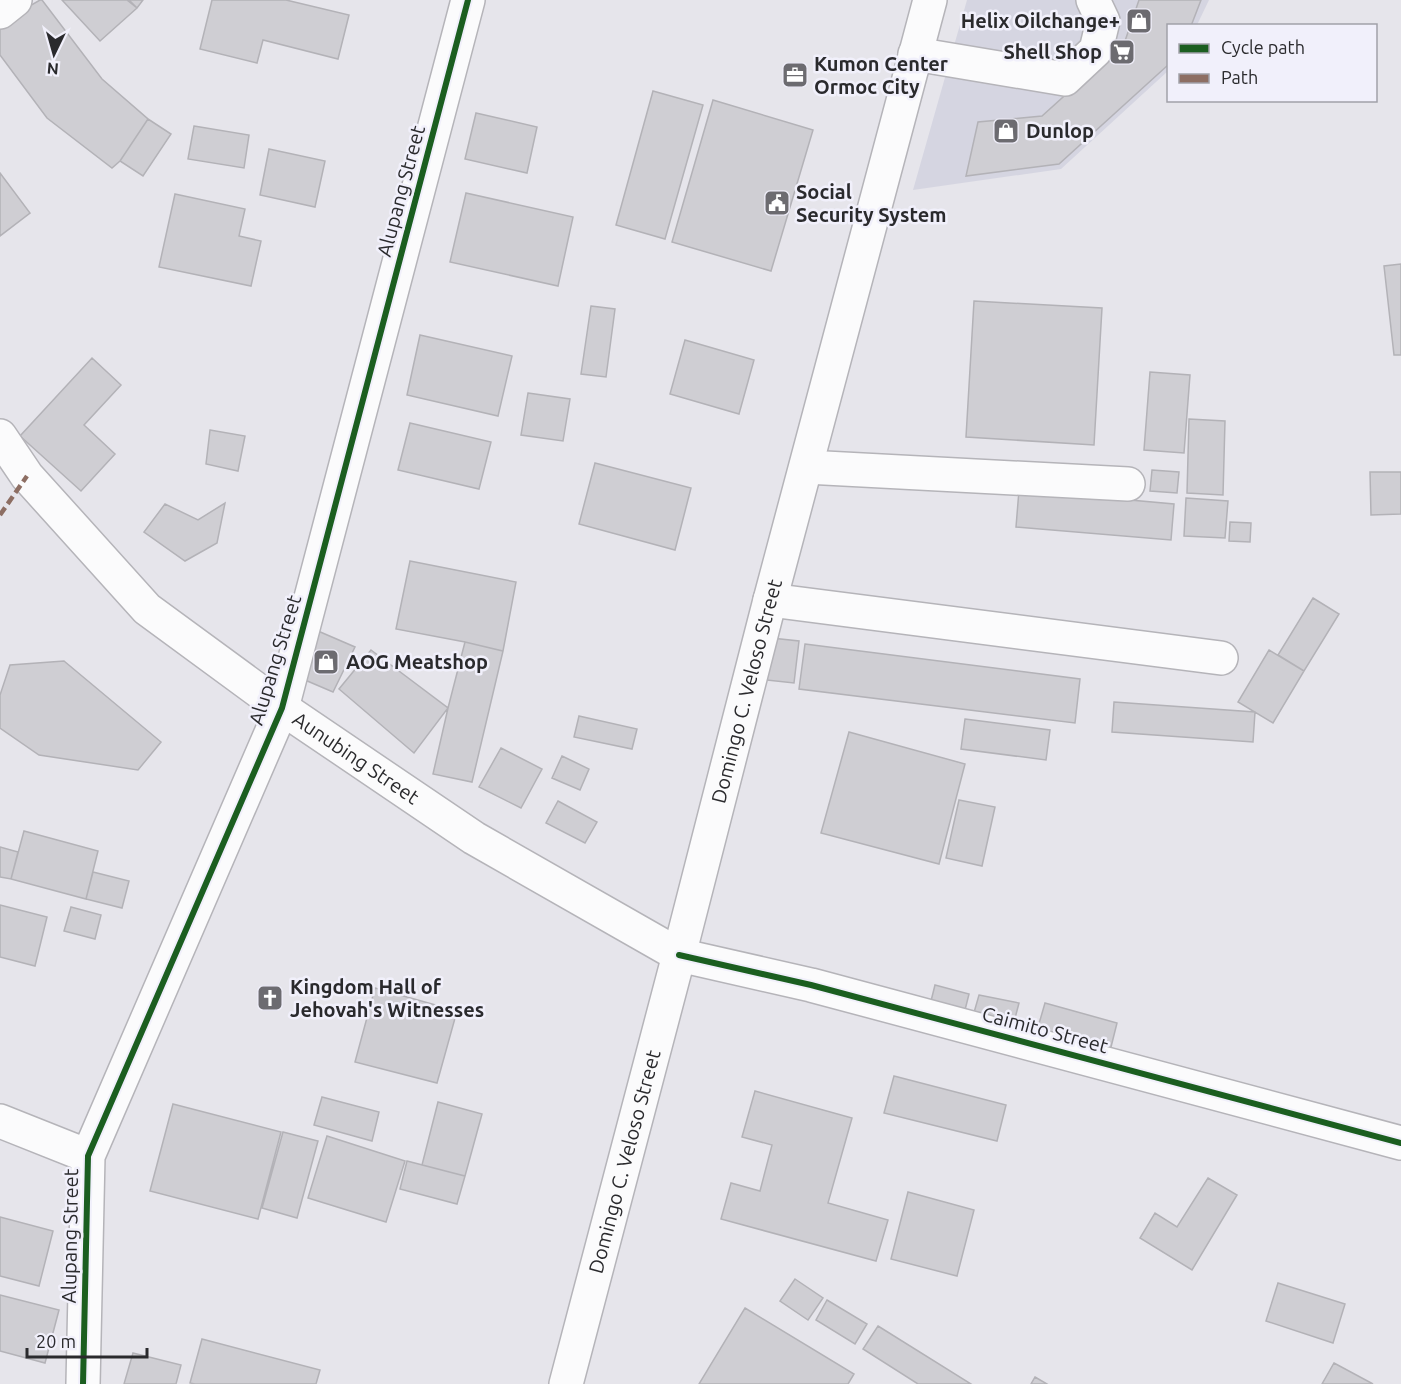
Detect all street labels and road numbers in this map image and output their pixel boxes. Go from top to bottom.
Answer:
street label: Alupang Street [372,123,429,259]
street label: Domingo C. Veloso Street [706,576,786,805]
street label: Alupang Street [244,592,305,728]
street label: Aunubing Street [289,707,424,808]
street label: Caimito Street [980,1002,1111,1057]
street label: Domingo C. Veloso Street [584,1047,665,1276]
street label: Alupang Street [57,1168,82,1304]

